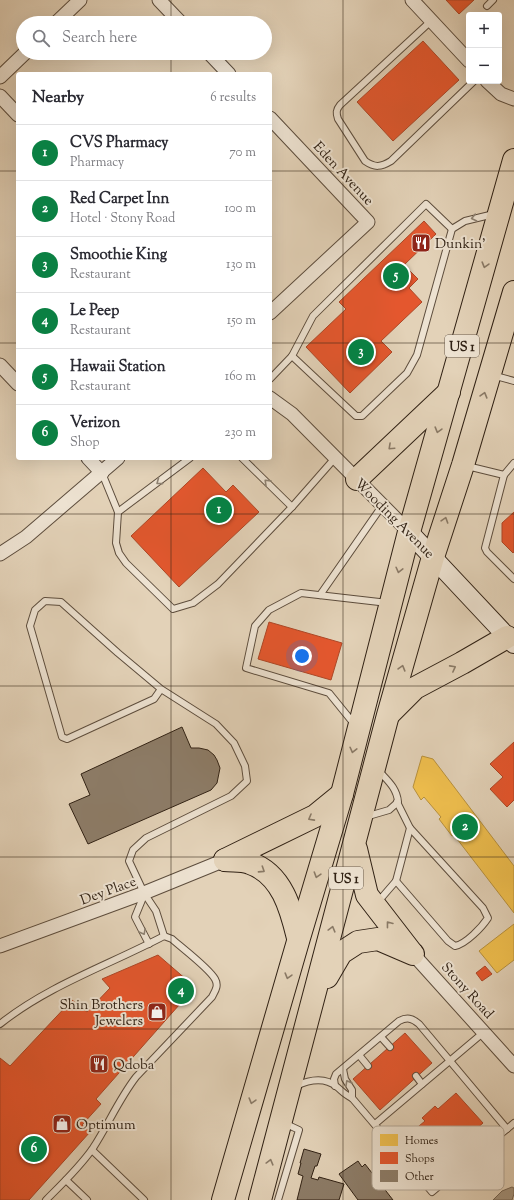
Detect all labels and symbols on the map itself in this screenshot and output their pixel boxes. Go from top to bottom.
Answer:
street label: Eden Avenue [308,138,377,211]
one-way arrow [471,214,478,222]
restaurant icon: Dunkin' [410,232,432,254]
place label: Dunkin' [435,235,486,255]
pin: 5 [383,261,409,291]
one-way arrow [481,261,490,268]
road number: US 1 [445,335,479,357]
pin: 3 [348,337,374,367]
one-way arrow [479,392,488,399]
one-way arrow [434,427,443,434]
one-way arrow [388,442,396,449]
street label: Wooding Avenue [349,475,438,564]
one-way arrow [156,477,163,484]
one-way arrow [264,479,272,487]
pin: 1 [206,495,232,525]
one-way arrow [440,516,449,523]
one-way arrow [396,567,404,573]
your location [292,646,312,666]
one-way arrow [397,664,406,671]
one-way arrow [449,665,456,673]
one-way arrow [349,746,358,753]
pin: 2 [452,812,478,842]
one-way arrow [308,813,315,820]
one-way arrow [258,865,265,873]
road number: US 1 [329,867,363,889]
one-way arrow [313,871,322,878]
street label: Dey Place [78,873,139,911]
one-way arrow [386,921,393,928]
one-way arrow [328,925,336,932]
one-way arrow [138,927,145,935]
street label: Stony Road [436,959,497,1024]
one-way arrow [284,972,293,979]
pin: 4 [168,976,194,1006]
place label: Shin Brothers Jewelers [59,996,143,1032]
shop icon: Shin Brothers Jewelers [146,1001,168,1023]
restaurant icon: Qdoba [88,1053,110,1075]
place label: Qdoba [113,1056,155,1076]
one-way arrow [345,1080,352,1087]
one-way arrow [248,1097,257,1104]
shop icon: Optimum [51,1113,73,1135]
place label: Optimum [76,1116,136,1136]
legend [372,1126,504,1190]
text: Homes [405,1133,438,1149]
pin: 6 [21,1134,47,1164]
text: Shops [405,1151,434,1167]
one-way arrow [265,1159,274,1166]
text: Other [405,1169,434,1185]

